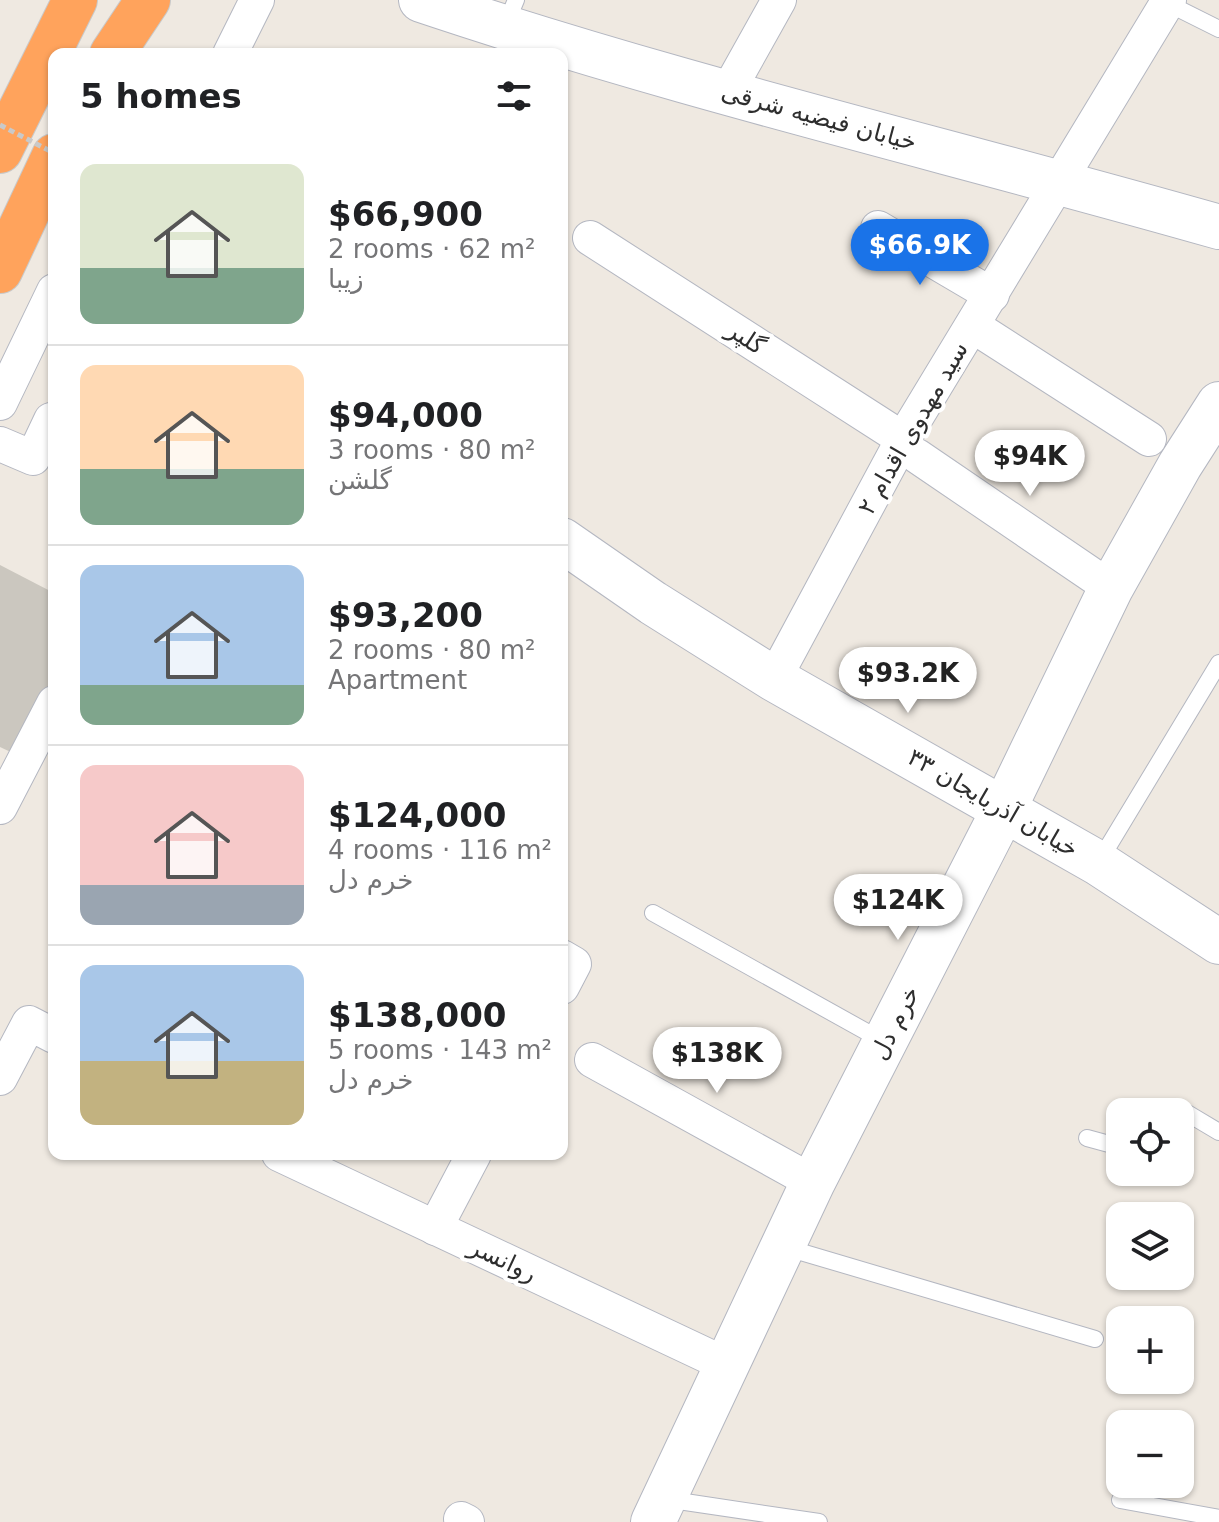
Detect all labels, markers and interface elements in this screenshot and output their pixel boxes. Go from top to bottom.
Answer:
icon: filters [492,74,536,118]
text: 5 homes [80,76,242,116]
street label: خیابان فیضیه شرقی [718,78,920,156]
text: $66,900 [328,194,483,234]
icon: home [144,196,240,292]
pin: $66.9K [855,219,985,287]
text: $66.9K [869,230,971,260]
text: 2 rooms · 62 m² [328,234,536,264]
text: زیبا [328,264,364,294]
street label: گلپر [721,315,771,361]
street label: سید مهدوی اقدام ۲ [852,337,974,519]
text: $94,000 [328,395,483,435]
icon: home [144,397,240,493]
pin: $94K [983,430,1077,498]
text: 3 rooms · 80 m² [328,435,536,465]
text: $94K [993,441,1067,471]
text: گلشن [328,465,392,495]
text: $93,200 [328,595,483,635]
icon: home [144,597,240,693]
text: 2 rooms · 80 m² [328,635,536,665]
pin: $93.2K [843,647,973,715]
text: $93.2K [857,658,959,688]
text: Apartment [328,665,467,695]
street label: خیابان آذربایجان ۳۳ [903,742,1084,863]
text: $124,000 [328,795,507,835]
icon: home [144,797,240,893]
text: 4 rooms · 116 m² [328,835,552,865]
text: خرم دل [328,865,413,895]
pin: $124K [842,874,954,942]
text: $124K [852,885,944,915]
street label: خرم دل [865,982,925,1064]
text: $138,000 [328,995,507,1035]
icon: home [144,997,240,1093]
pin: $138K [661,1027,773,1095]
text: 5 rooms · 143 m² [328,1035,552,1065]
text: $138K [671,1038,763,1068]
text: خرم دل [328,1065,413,1095]
map controls [1106,1098,1194,1498]
button: locate [1106,1098,1194,1186]
button: layers [1106,1202,1194,1290]
street label: روانسر [464,1232,541,1288]
button: + [1106,1306,1194,1394]
button: − [1106,1410,1194,1498]

